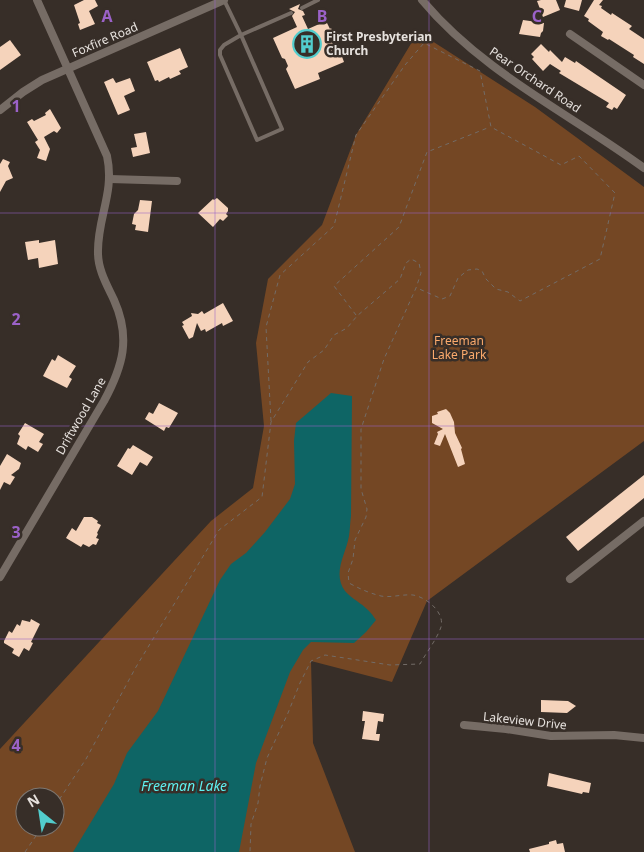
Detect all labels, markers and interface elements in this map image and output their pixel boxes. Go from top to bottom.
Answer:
text: A [101,5,113,27]
text: B [317,5,327,27]
text: C [532,5,542,27]
street label: Foxfire Road [69,18,140,61]
place label: First Presbyterian Church [326,28,432,59]
building icon: First Presbyterian Church [292,29,322,59]
street label: Pear Orchard Road [486,43,584,117]
text: 1 [11,95,21,117]
text: 2 [11,308,21,330]
park label: Freeman Lake Park [432,332,487,363]
street label: Driftwood Lane [51,374,110,458]
text: 3 [11,521,21,543]
street label: Lakeview Drive [482,708,568,733]
text: 4 [11,734,21,756]
water label: Freeman Lake [141,776,227,795]
north arrow [15,787,65,837]
text: N [24,789,43,811]

